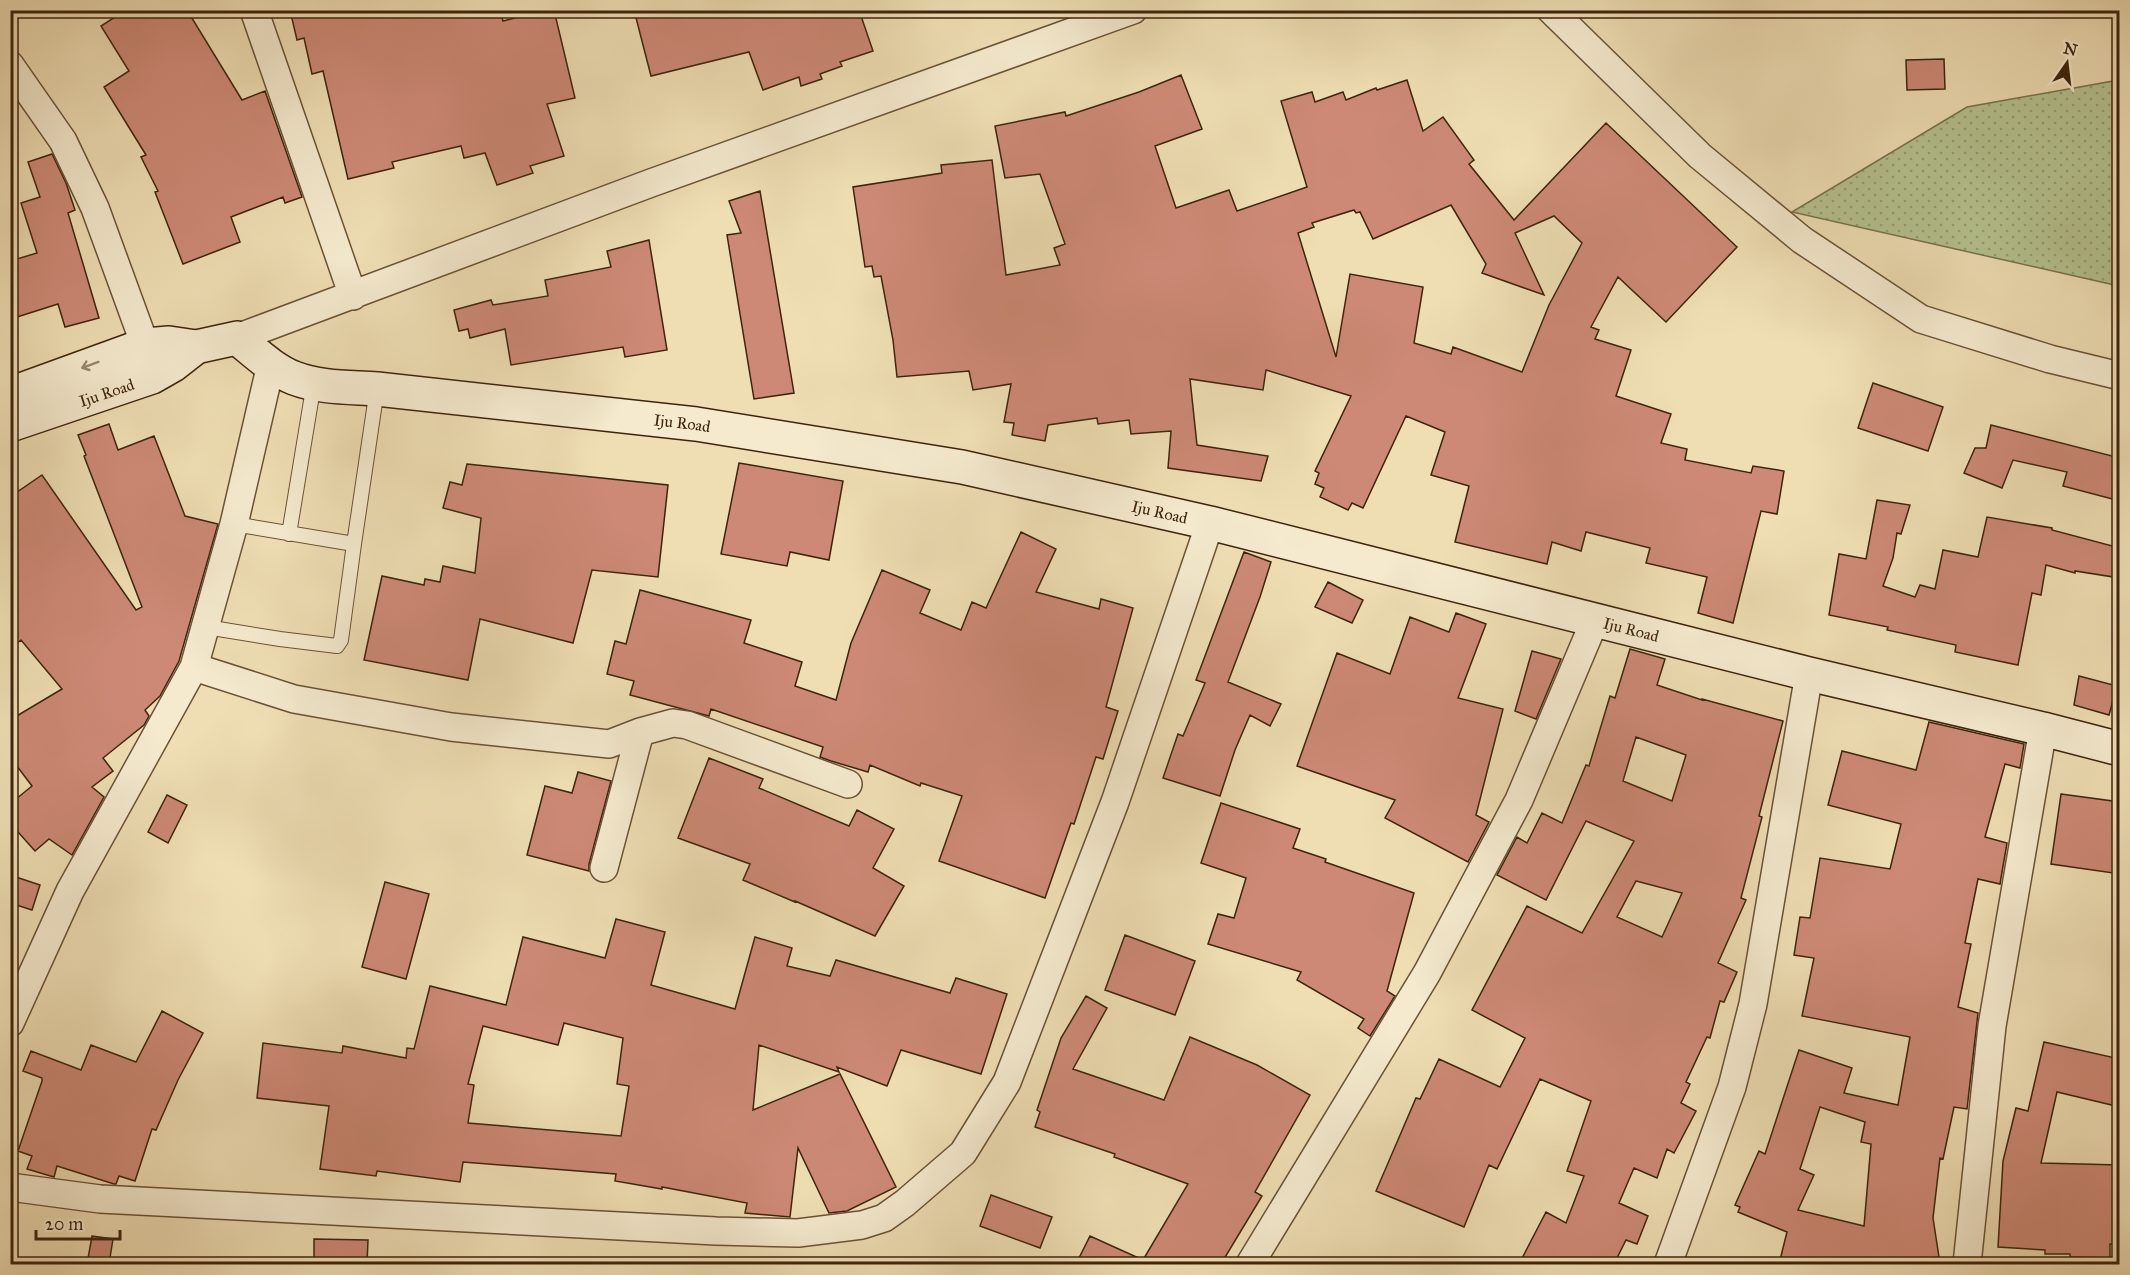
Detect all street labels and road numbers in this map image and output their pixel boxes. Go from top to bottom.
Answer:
street label: Iju Road [77,375,137,411]
street label: Iju Road [653,410,712,436]
street label: Iju Road [1130,497,1189,528]
street label: Iju Road [1601,614,1661,646]

